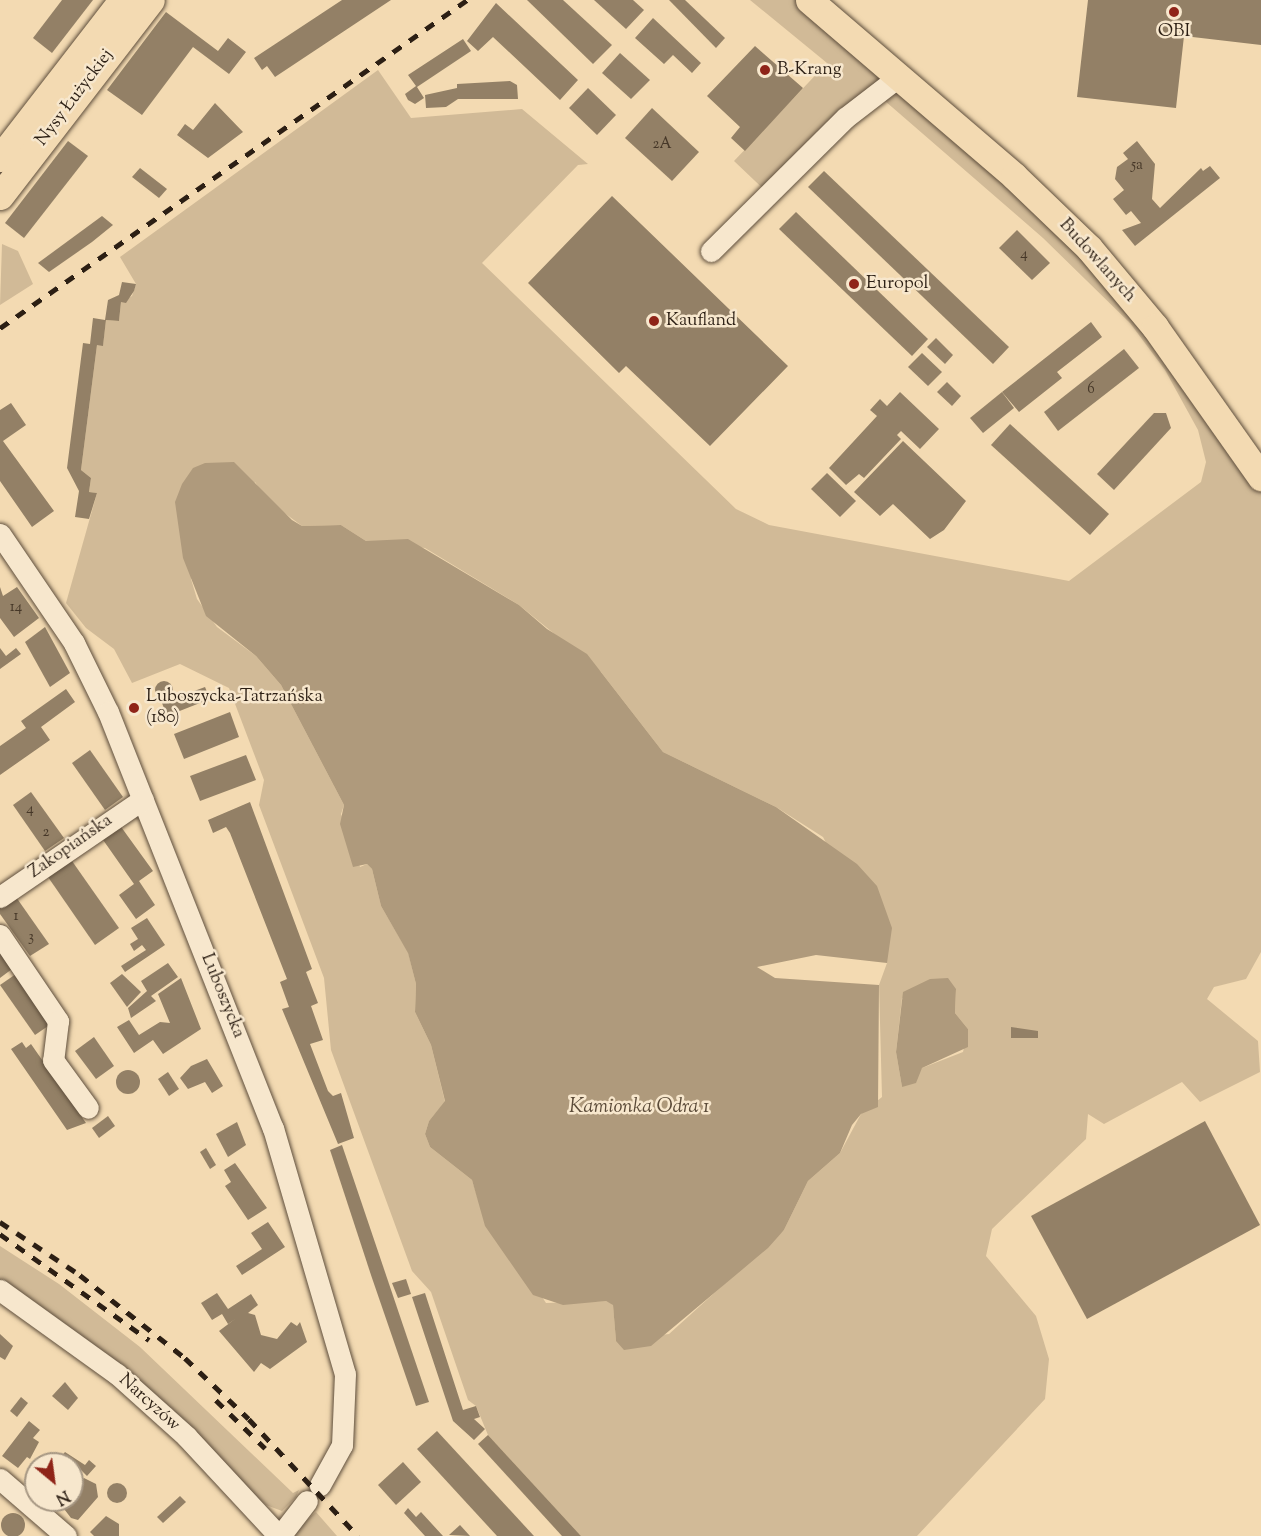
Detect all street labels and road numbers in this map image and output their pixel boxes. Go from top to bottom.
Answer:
street label: Nysy Łużyckiej [31,45,119,151]
street label: Budowlanych [1054,215,1140,307]
street label: Zakopiańska [25,810,117,884]
street label: Luboszycka [195,951,249,1041]
street label: Narcyzów [114,1370,184,1436]

